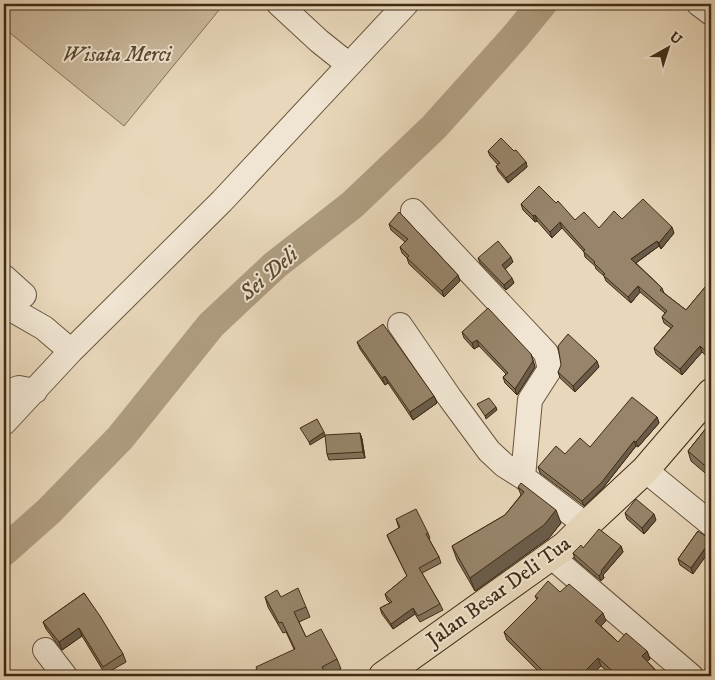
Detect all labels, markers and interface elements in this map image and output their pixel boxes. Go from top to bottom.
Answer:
north arrow [642,22,692,72]
text: U [666,28,686,49]
park label: Wisata Merci [63,42,173,68]
water label: Sei Deli [234,241,305,307]
street label: Jalan Besar Deli Tua [420,531,576,654]

